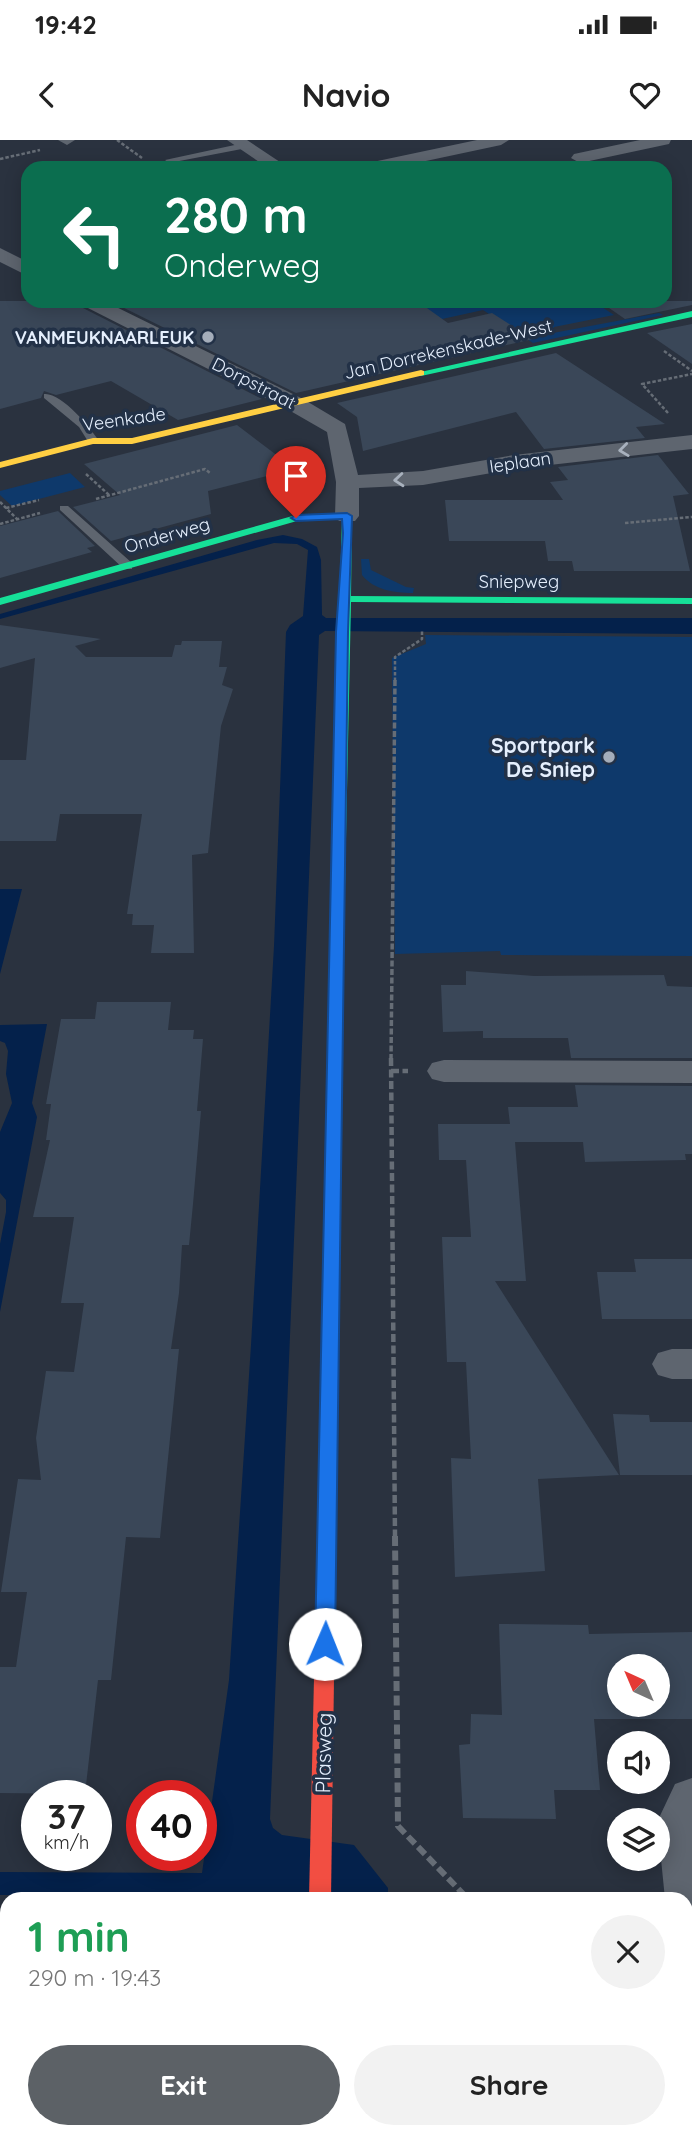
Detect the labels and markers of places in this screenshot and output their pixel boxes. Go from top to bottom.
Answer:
place label: VANMEUKNAARLEUK [15,326,194,349]
marker: VANMEUKNAARLEUK [200,329,216,345]
pin [266,446,326,518]
place label: Sportpark De Sniep [491,732,595,782]
marker: Sportpark De Sniep [601,749,617,765]

